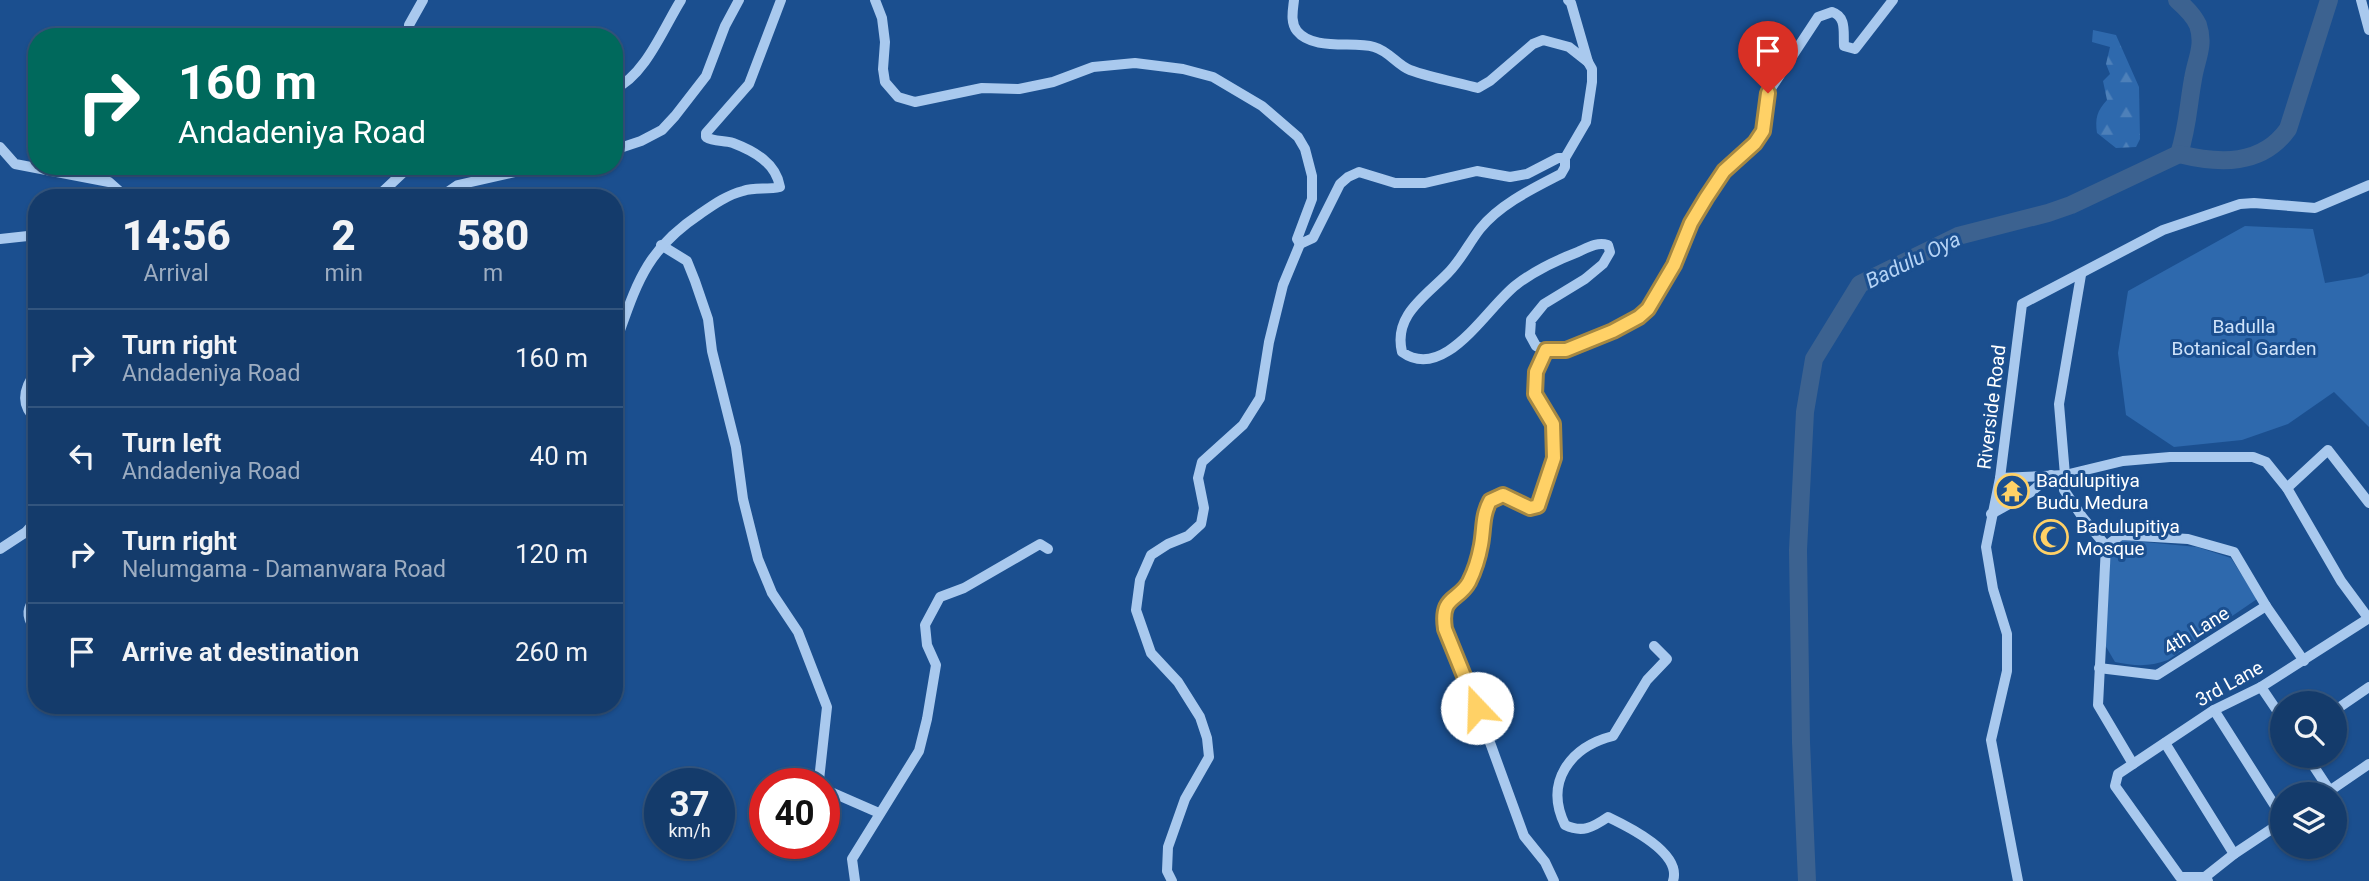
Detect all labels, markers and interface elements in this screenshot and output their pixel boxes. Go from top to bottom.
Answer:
pin [1738,21,1798,93]
icon: arrive [1749,32,1787,70]
text: 160 m [178,54,317,111]
icon: right [63,56,154,147]
text: Andadeniya Road [178,113,426,151]
text: 14:56 [122,211,231,260]
text: 2 [332,211,356,260]
text: 580 [457,211,529,260]
water label: Badulu Oya [1862,227,1964,293]
text: Arrival [144,260,209,287]
text: min [324,260,363,287]
text: m [483,260,503,287]
park label: Badulla Botanical Garden [2172,315,2316,360]
text: Turn right [122,330,237,360]
icon: right [63,339,101,377]
text: 160 m [515,343,588,373]
street label: Riverside Road [1972,343,2011,471]
text: Andadeniya Road [122,360,300,387]
text: Turn left [122,428,221,458]
icon: left [63,437,101,475]
text: 40 m [530,441,588,471]
text: Andadeniya Road [122,458,300,485]
place label: Badulupitiya Budu Medura [2036,469,2148,514]
temple icon: Badulupitiya Budu Medura [1993,472,2031,510]
place label: Badulupitiya Mosque [2076,515,2180,560]
mosque icon: Badulupitiya Mosque [2032,518,2070,556]
text: Turn right [122,526,237,556]
icon: right [63,535,101,573]
text: 120 m [515,539,588,569]
text: Nelumgama - Damanwara Road [122,556,446,583]
street label: 4th Lane [2159,601,2233,660]
icon: arrive [63,633,101,671]
text: Arrive at destination [122,637,359,667]
text: 260 m [515,637,588,667]
street label: 3rd Lane [2192,656,2267,711]
position arrow [1440,671,1514,745]
map controls [2270,691,2347,859]
button: search [2270,691,2347,768]
speed limit sign: 40 [749,768,840,859]
button: layers [2270,782,2347,859]
text: 37 [669,784,710,825]
text: km/h [668,820,711,841]

